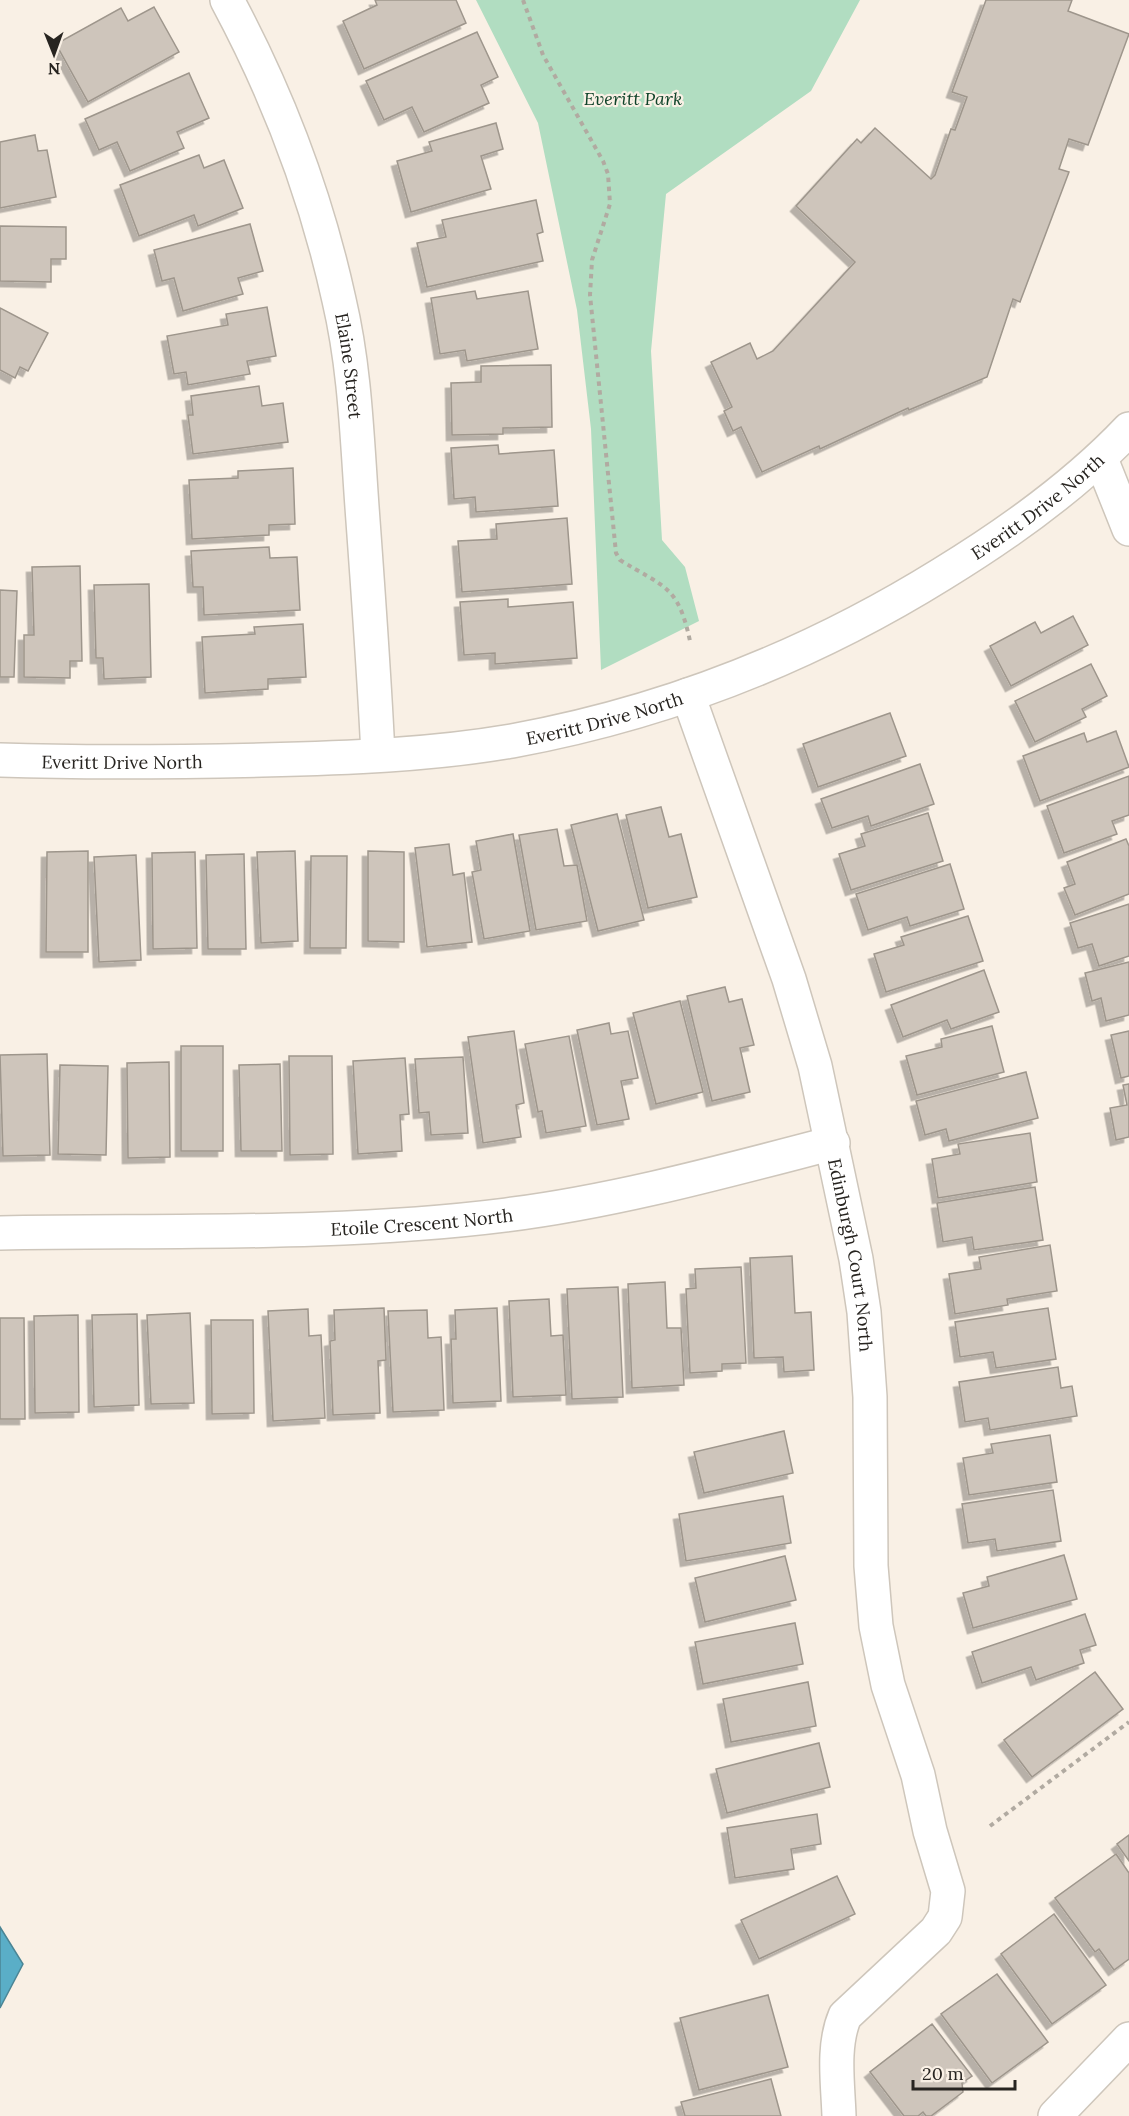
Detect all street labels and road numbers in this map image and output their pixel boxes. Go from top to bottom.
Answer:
street label: Elaine Street [331,311,367,420]
street label: Everitt Drive North [966,448,1109,564]
street label: Everitt Drive North [524,686,686,750]
street label: Everitt Drive North [41,750,203,773]
street label: Edinburgh Court North [823,1156,878,1353]
street label: Etoile Crescent North [330,1203,514,1240]

